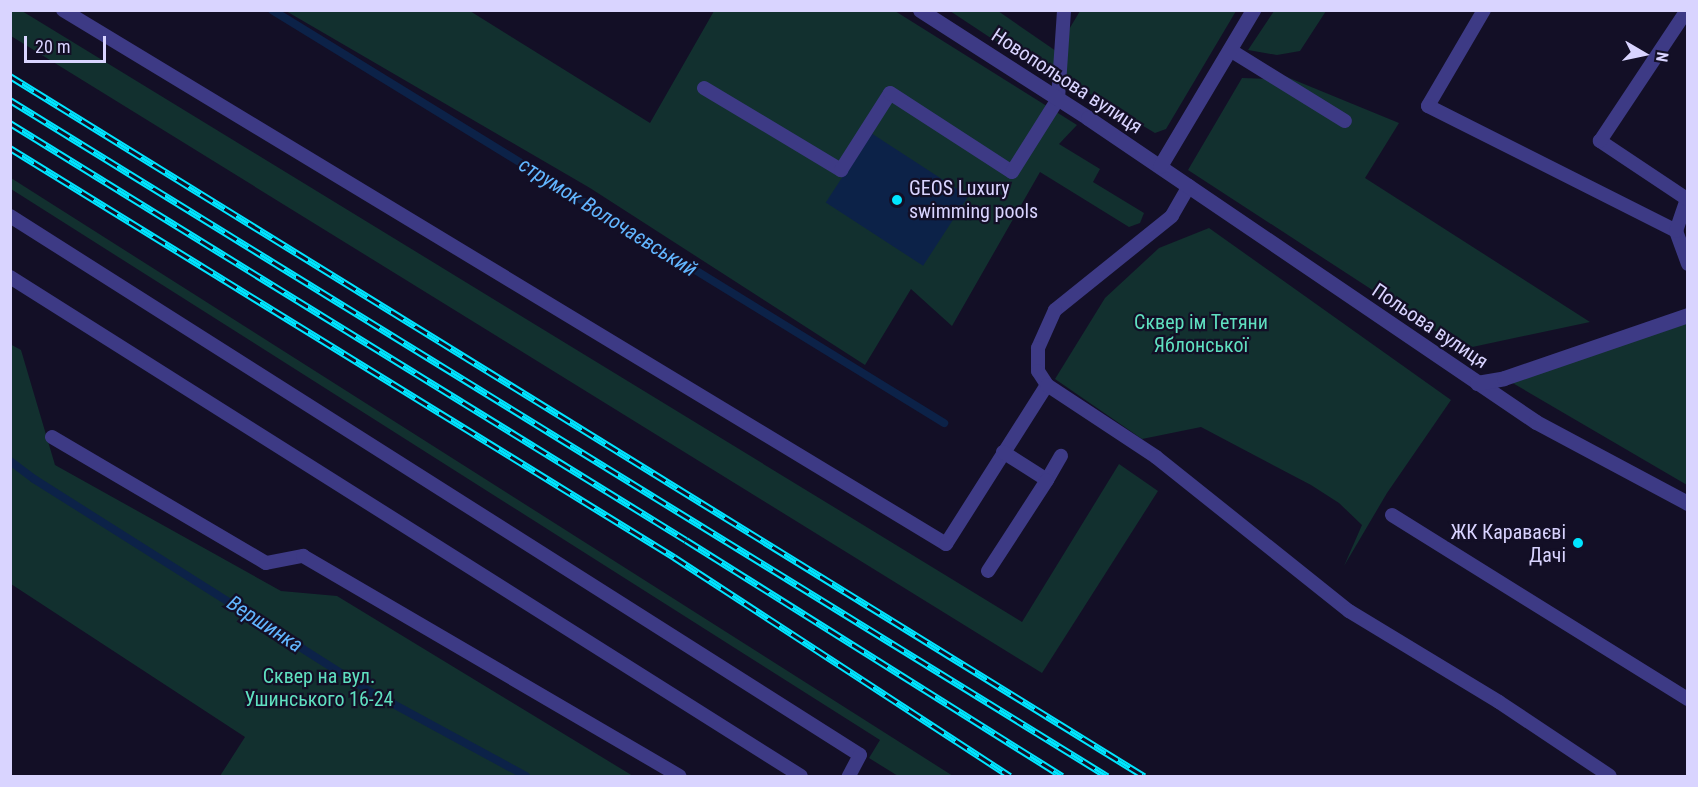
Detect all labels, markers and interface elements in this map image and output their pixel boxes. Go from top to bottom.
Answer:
street label: Новопольова вулиця [987,23,1147,139]
scale bar [27,24,110,62]
north arrow [1614,24,1674,84]
text: 20 m [35,36,70,57]
text: N [1652,51,1672,63]
water label: струмок Волочаєвський [514,152,702,282]
place label: GEOS Luxury swimming pools [909,176,1038,223]
marker: GEOS Luxury swimming pools [890,193,904,207]
street label: Польова вулиця [1367,278,1493,374]
park label: Сквер ім Тетяни Яблонської [1134,311,1268,358]
place label: ЖК Караваєві Дачі [1450,520,1566,567]
marker: ЖК Караваєві Дачі [1571,536,1585,550]
water label: Вершинка [222,590,308,658]
park label: Сквер на вул. Ушинського 16-24 [245,665,393,712]

